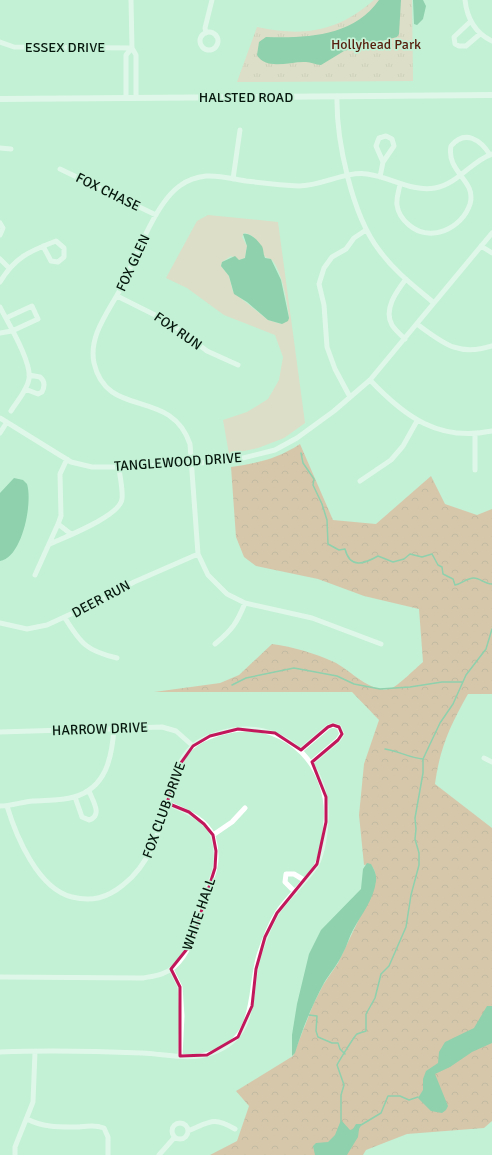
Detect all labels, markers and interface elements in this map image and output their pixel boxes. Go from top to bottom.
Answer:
park label: Hollyhead Park [331,36,421,53]
street label: ESSEX DRIVE [25,39,105,56]
street label: HALSTED ROAD [199,89,293,106]
street label: FOX CHASE [73,169,143,215]
street label: FOX GLEN [112,232,154,294]
street label: FOX RUN [151,308,205,354]
street label: TANGLEWOOD DRIVE [114,449,243,475]
street label: DEER RUN [69,577,133,621]
street label: HARROW DRIVE [52,719,148,739]
street label: FOX CLUB DRIVE [139,759,189,861]
street label: WHITE HALL [179,875,219,953]

